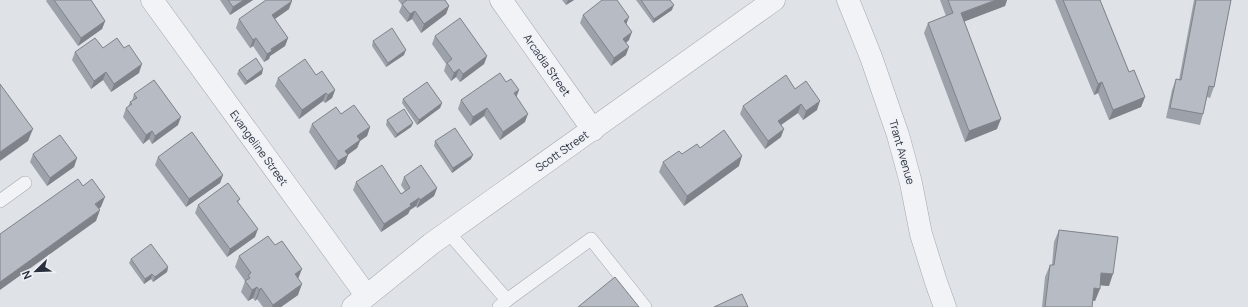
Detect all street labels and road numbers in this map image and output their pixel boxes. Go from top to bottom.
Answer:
street label: Arcadia Street [520,31,574,99]
street label: Evangeline Street [227,107,292,188]
street label: Trant Avenue [886,118,919,187]
street label: Scott Street [532,127,591,174]

